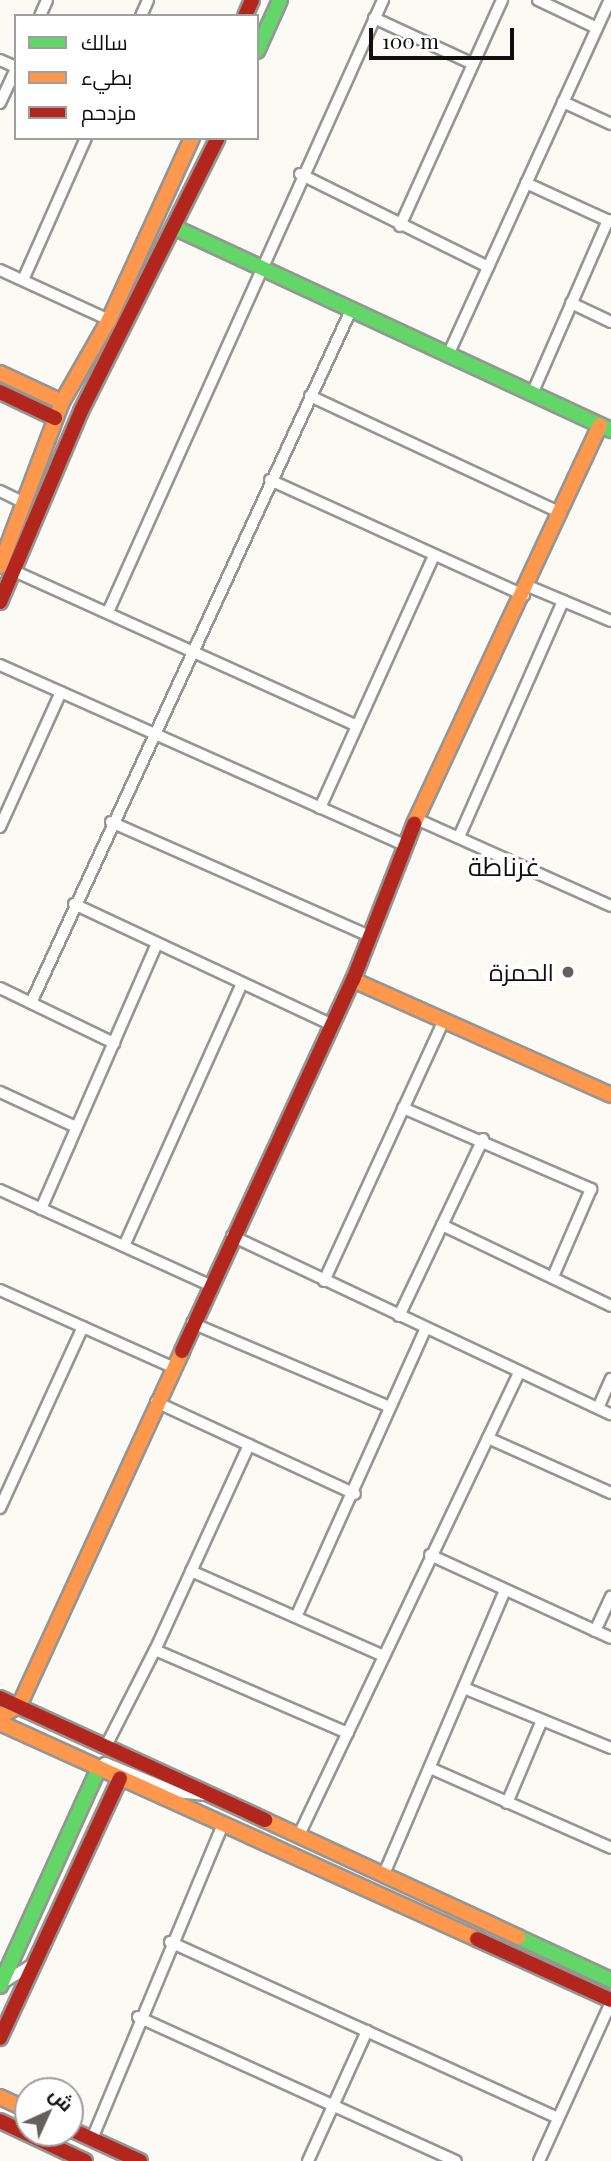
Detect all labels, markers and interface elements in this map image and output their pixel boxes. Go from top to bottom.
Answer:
legend [14,14,259,140]
scale bar [373,14,518,58]
text: 100 m [382,26,439,54]
text: سالك [81,27,128,55]
text: بطيء [81,62,132,90]
text: مزدحم [81,97,136,125]
district label: غرناطة [468,850,540,882]
place label: الحمزة [489,958,554,986]
marker: الحمزة [560,964,576,980]
north arrow [14,2077,84,2147]
text: ش [45,2081,80,2116]

